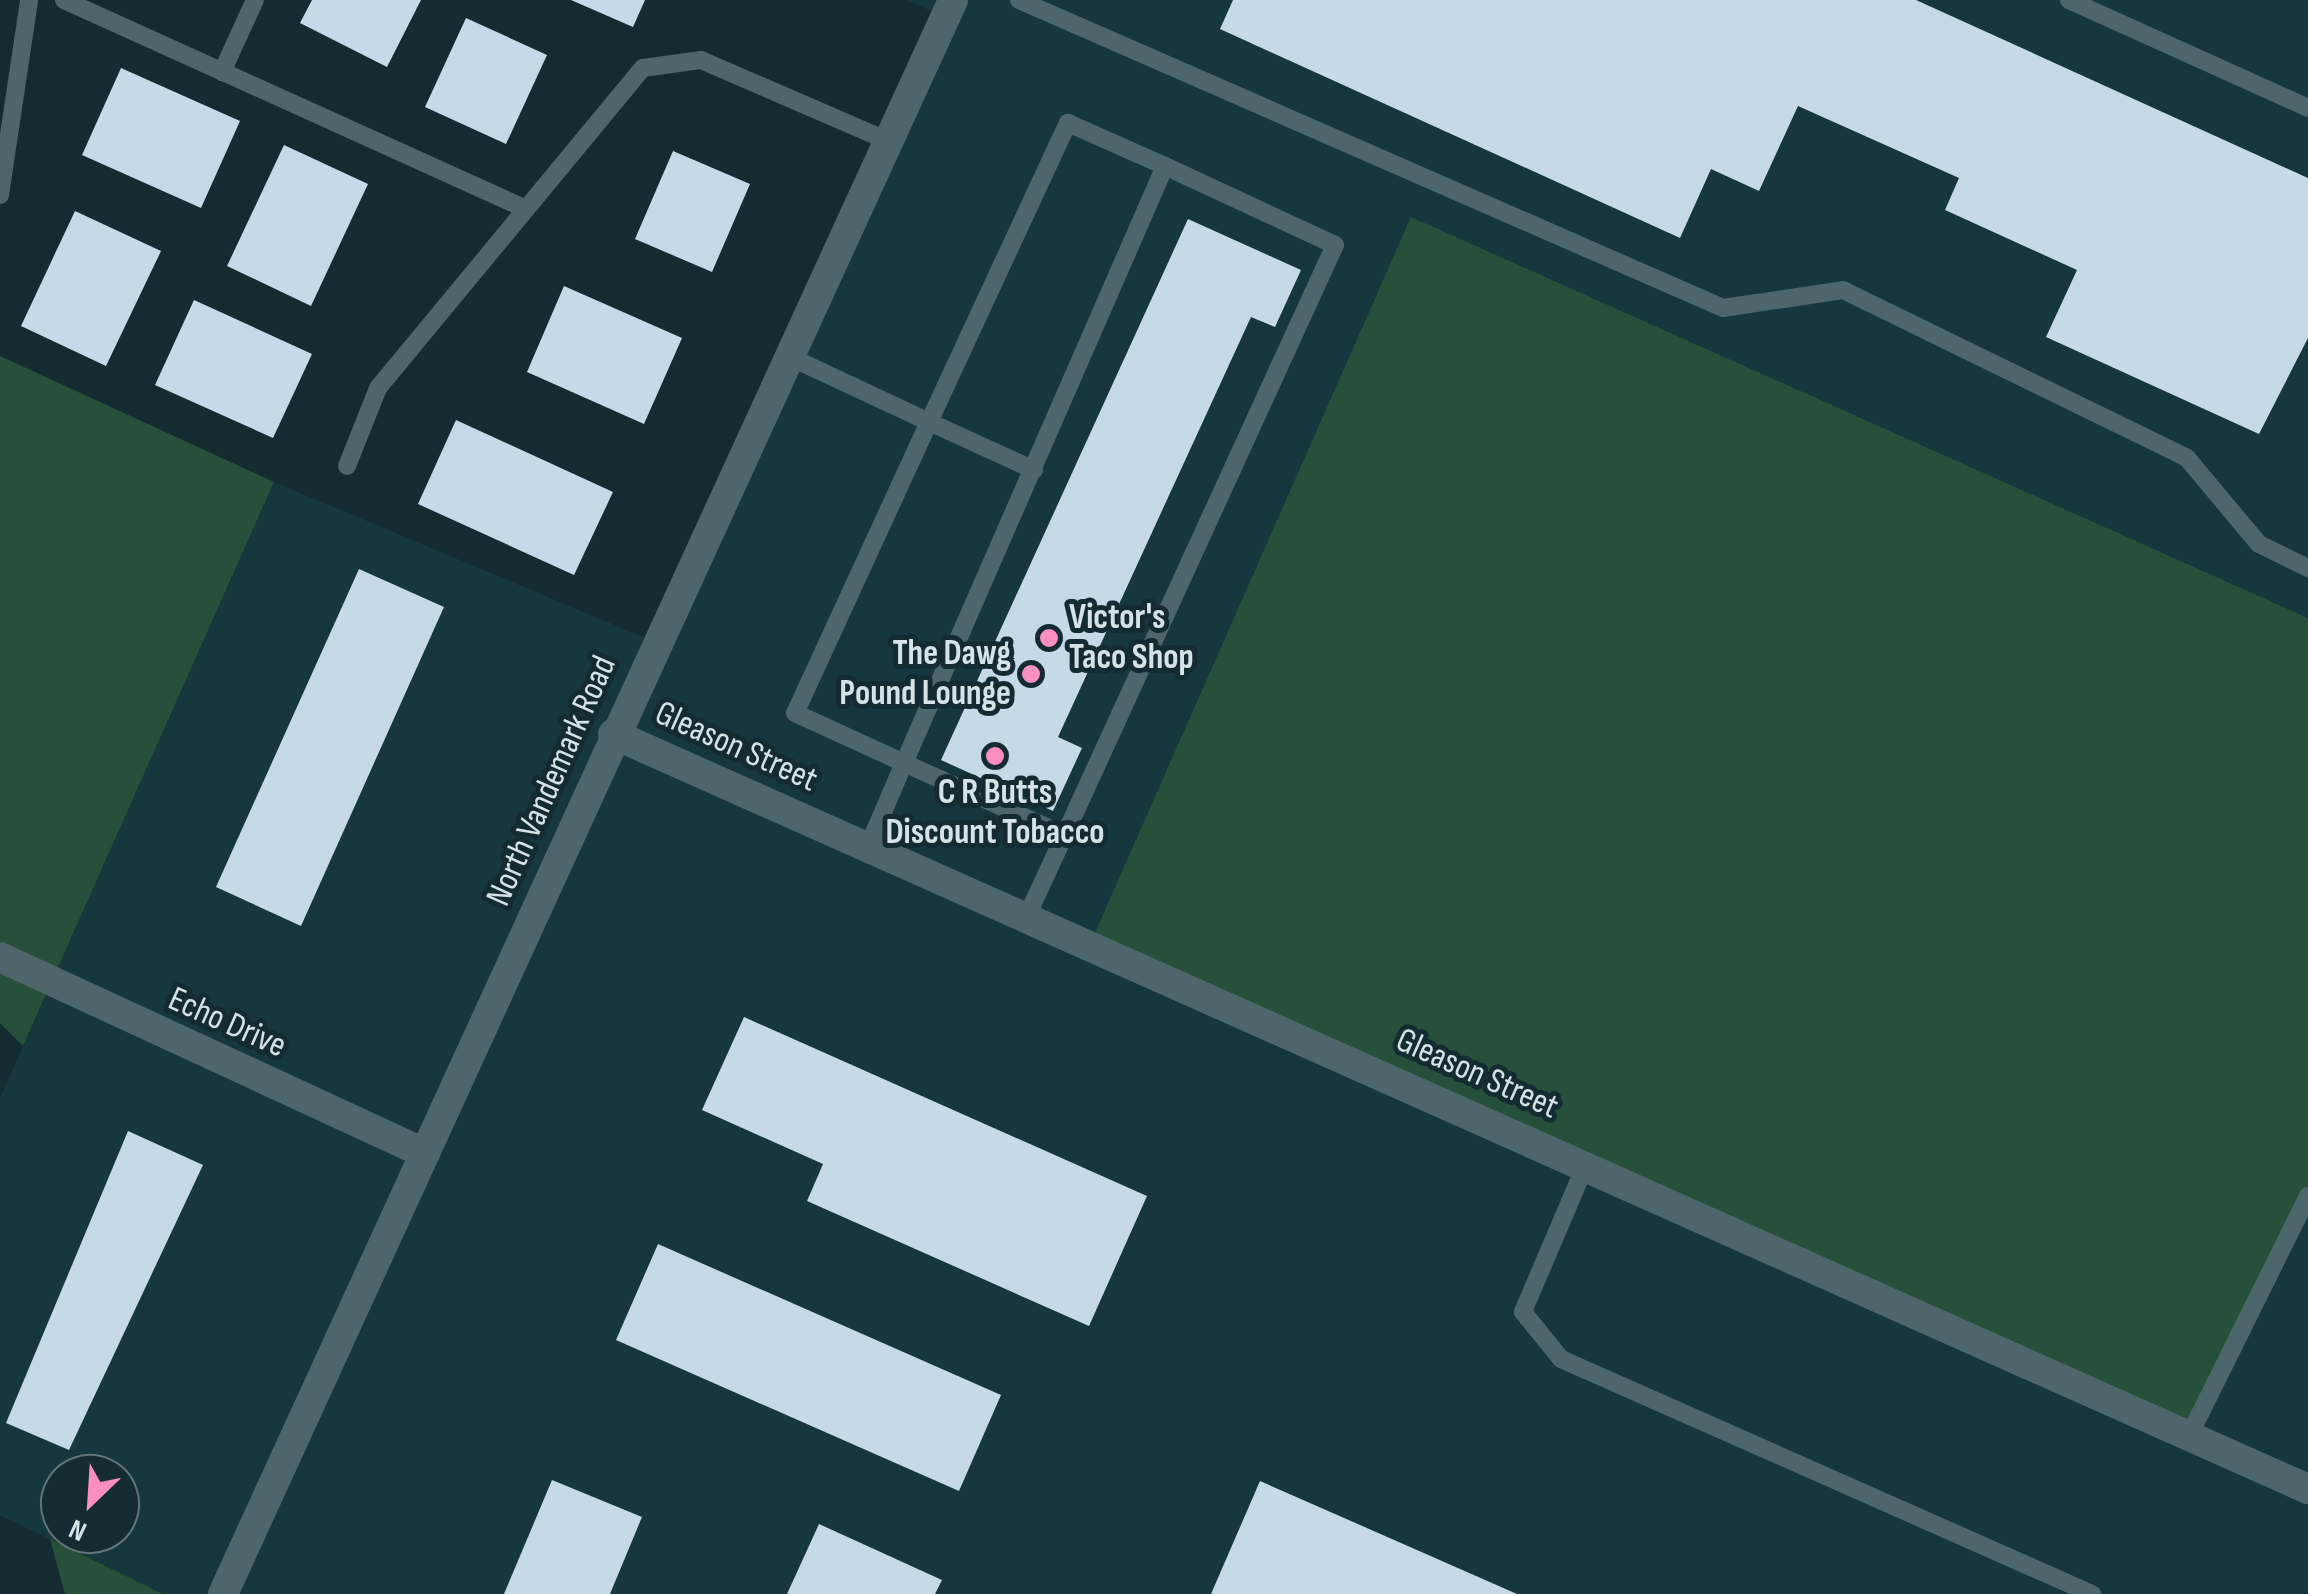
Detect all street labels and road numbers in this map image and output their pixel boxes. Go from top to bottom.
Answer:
street label: North Vandemark Road [478,650,626,912]
street label: Gleason Street [648,693,824,801]
street label: Echo Drive [162,979,292,1067]
street label: Gleason Street [1389,1020,1565,1128]

